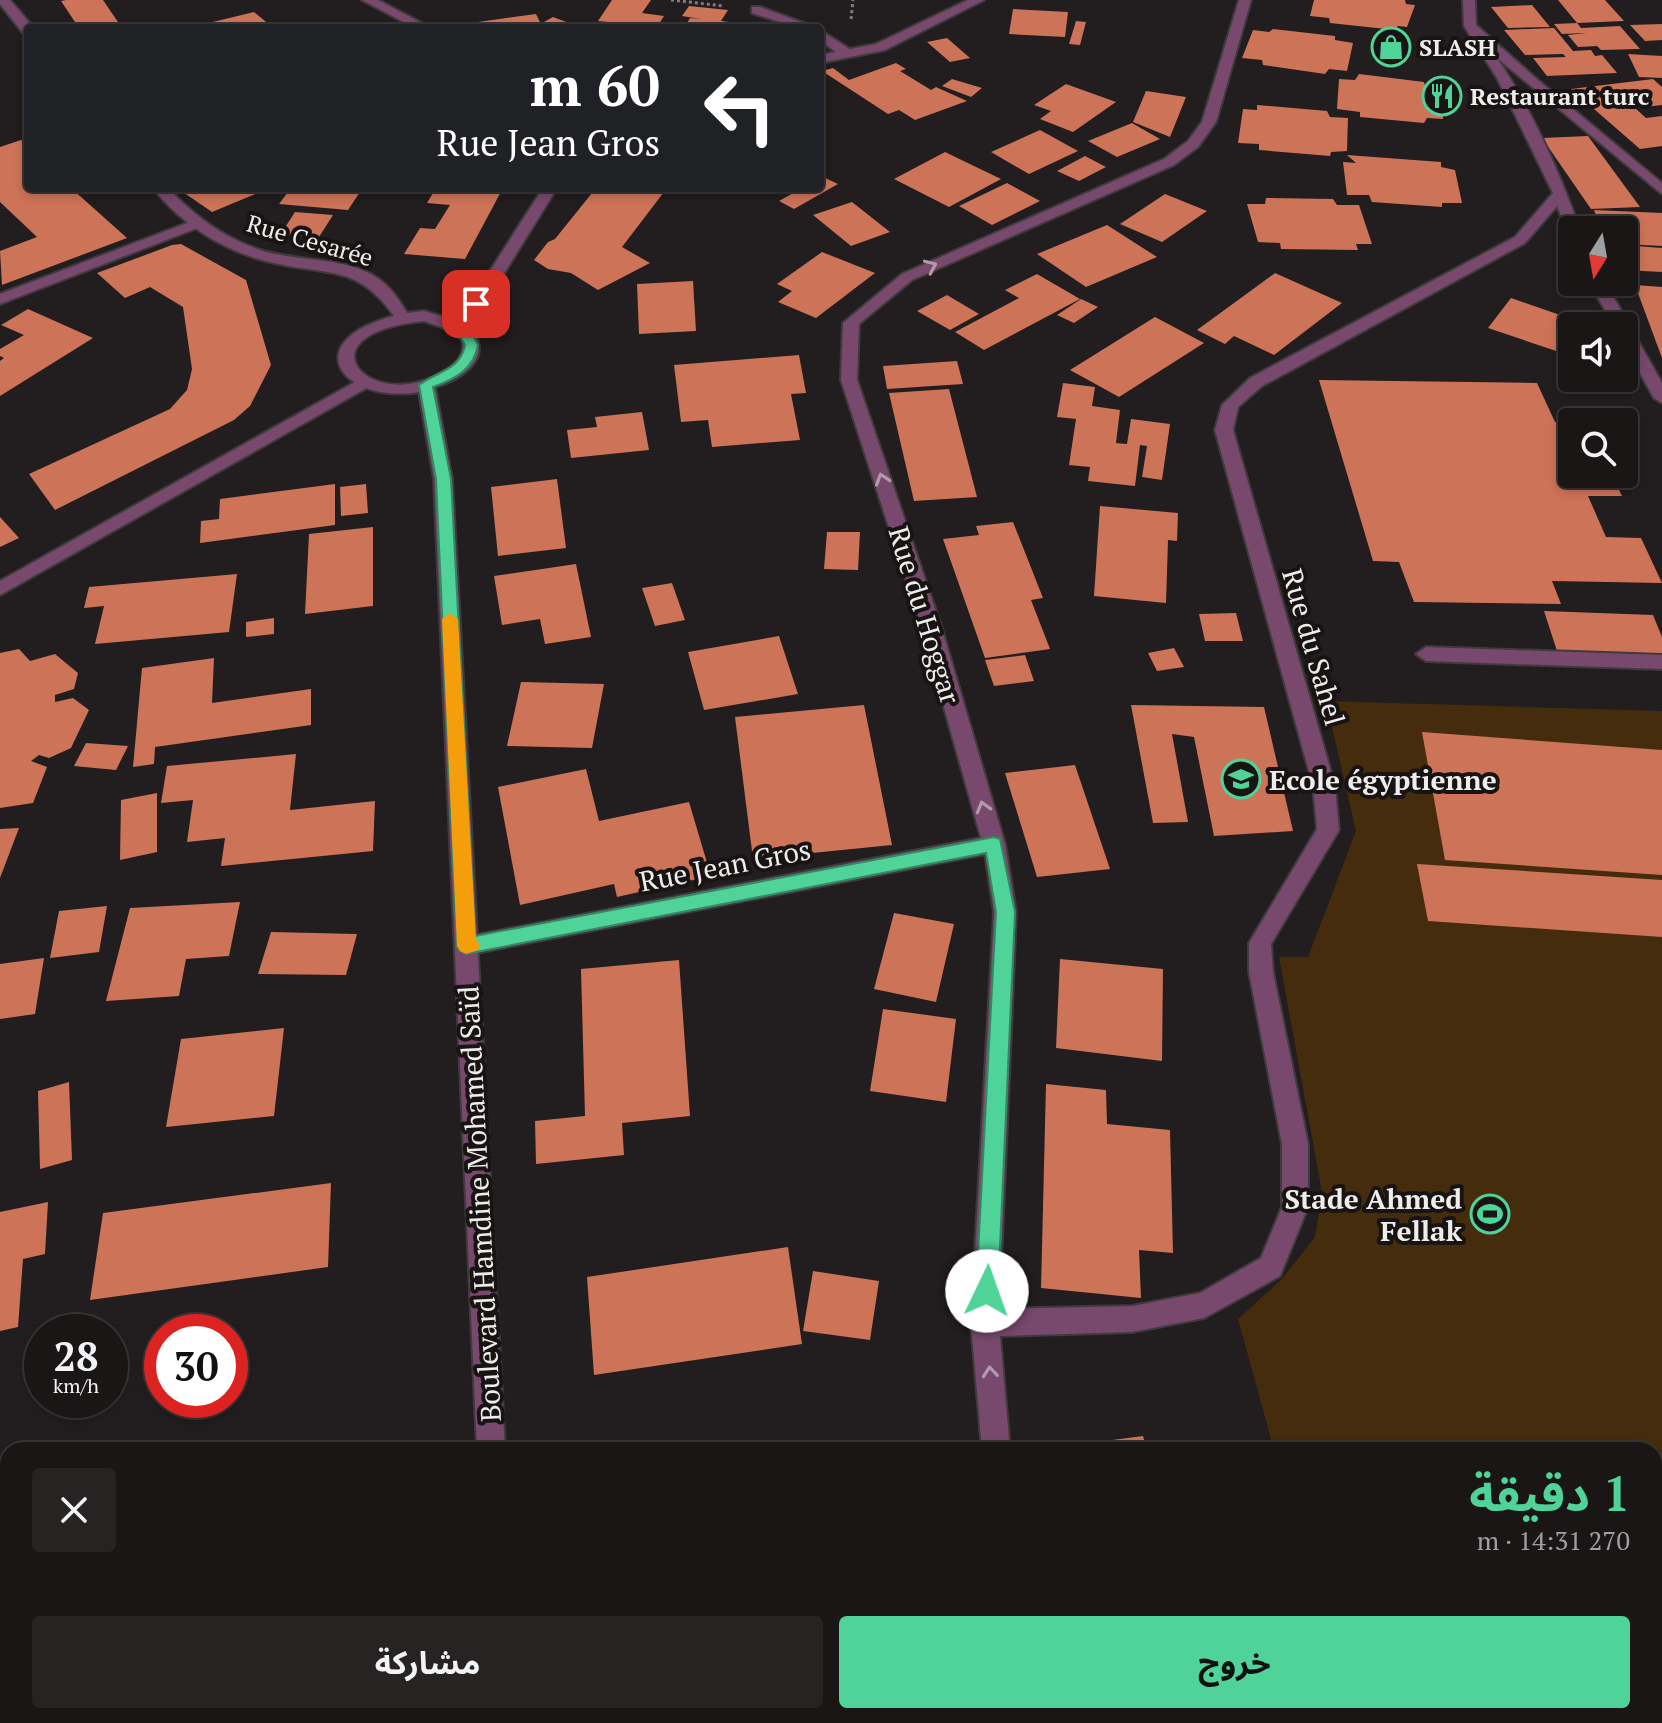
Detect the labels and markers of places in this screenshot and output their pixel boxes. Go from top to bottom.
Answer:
shop icon: SLASH [1370,26,1412,68]
place label: SLASH [1419,31,1496,63]
restaurant icon: Restaurant turc [1421,75,1463,117]
place label: Restaurant turc [1470,80,1649,112]
pin [442,270,510,338]
school or university icon: Ecole égyptienne [1220,758,1262,800]
place label: Ecole égyptienne [1269,761,1497,798]
place label: Stade Ahmed Fellak [1285,1180,1463,1249]
sports icon: Stade Ahmed Fellak [1469,1193,1511,1235]

